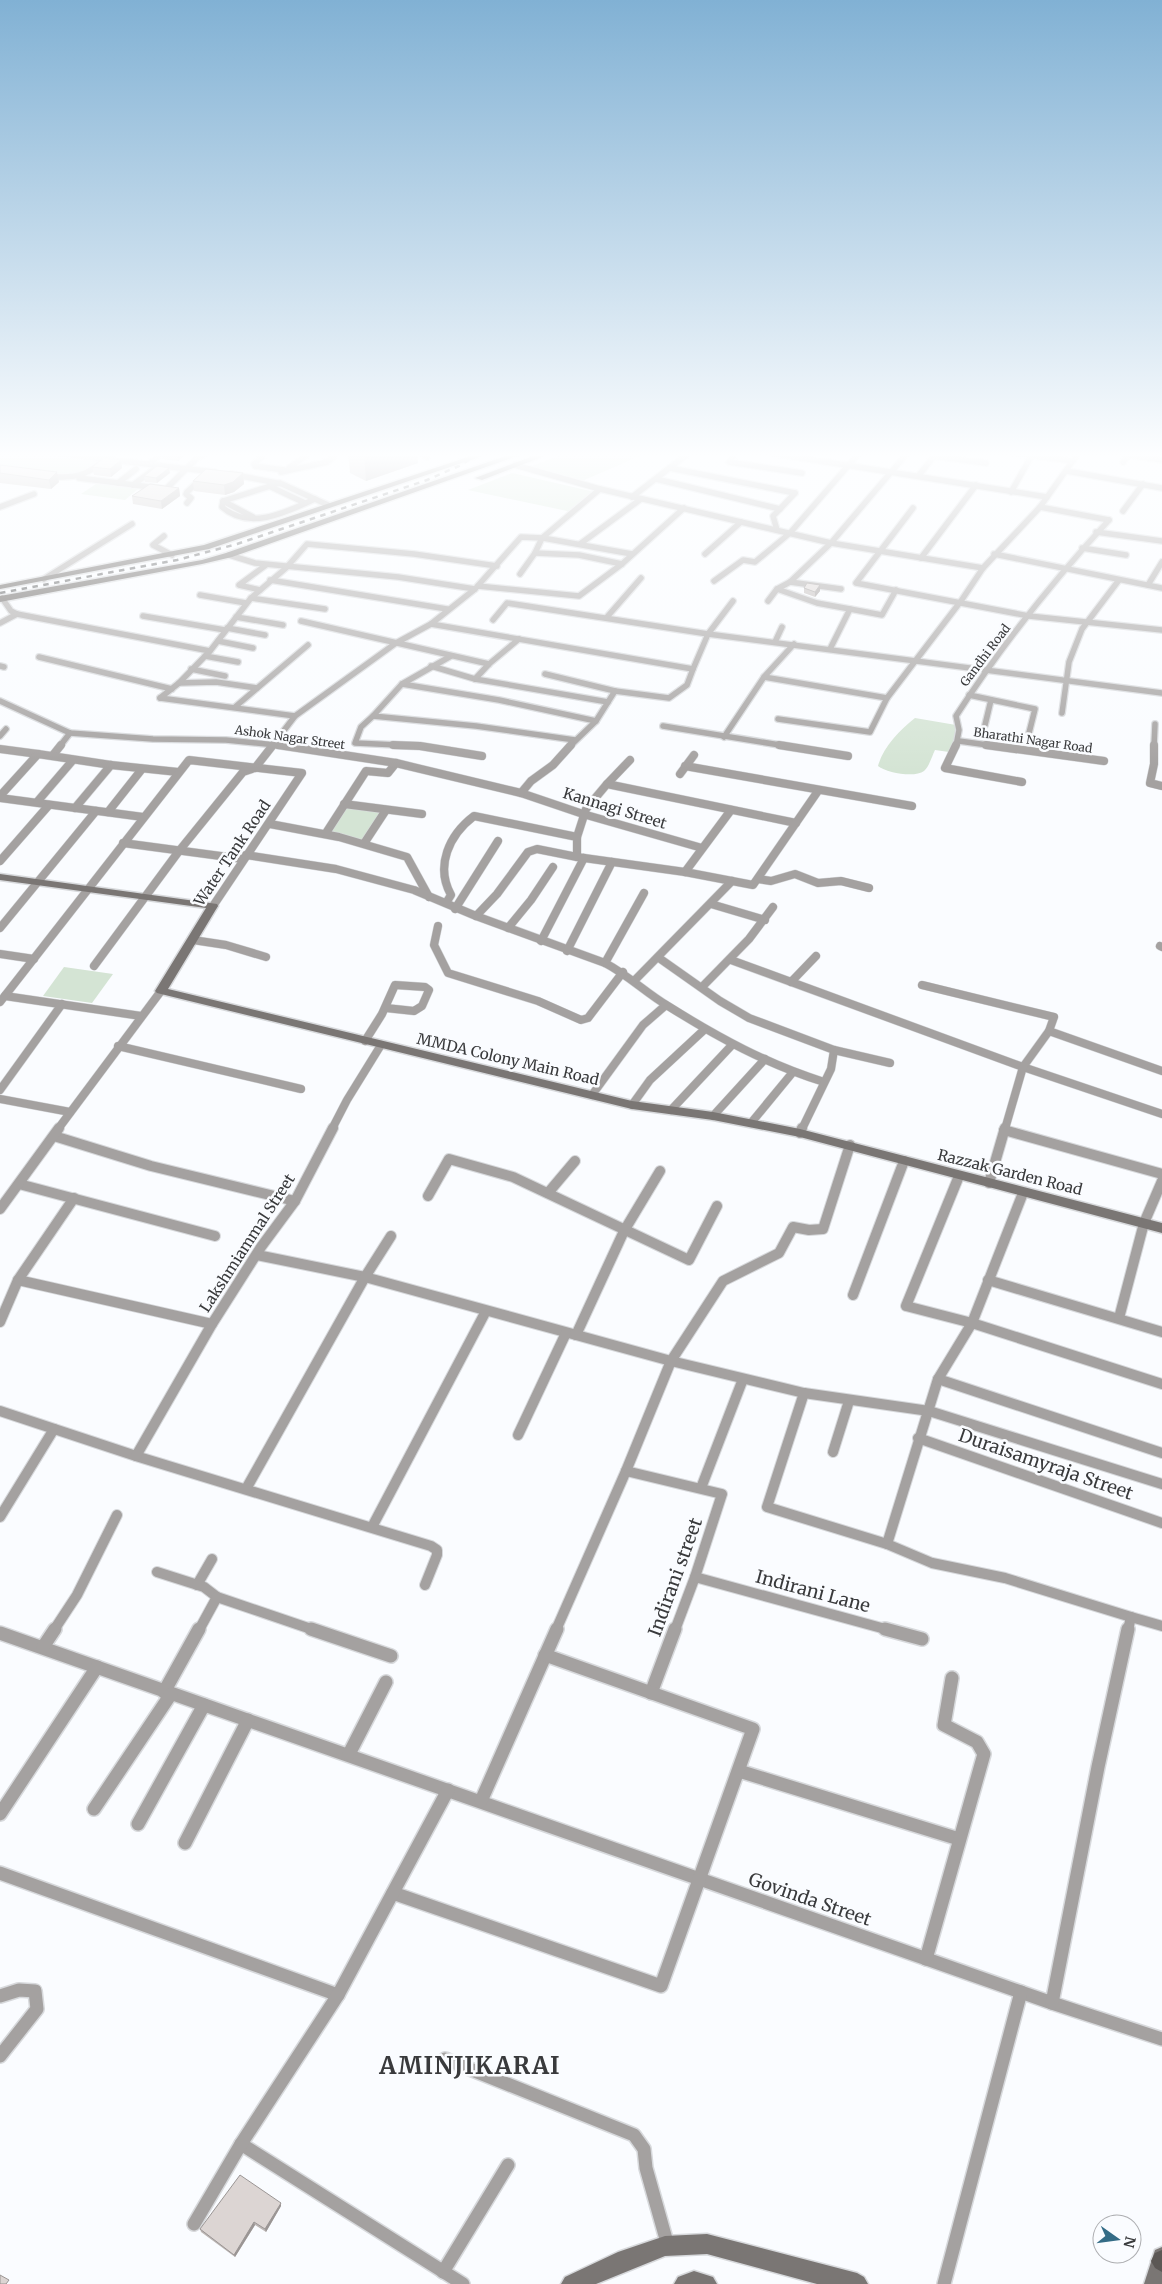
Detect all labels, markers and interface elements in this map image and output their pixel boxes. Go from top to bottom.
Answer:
street label: Gandhi Road [957,621,1013,689]
street label: Ashok Nagar Street [233,722,346,752]
street label: Bharathi Nagar Road [973,724,1093,756]
street label: Kannagi Street [561,783,669,833]
street label: Water Tank Road [189,796,274,910]
street label: MMDA Colony Main Road [415,1029,601,1089]
street label: Razzak Garden Road [936,1145,1084,1199]
street label: Lakshmiammal Street [195,1170,299,1316]
street label: Duraisamyraja Street [956,1423,1136,1505]
street label: Indirani street [643,1515,707,1639]
street label: Indirani Lane [753,1565,873,1617]
street label: Govinda Street [746,1867,874,1931]
district label: AMINJIKARAI [378,2050,561,2081]
north arrow [1092,2214,1142,2264]
text: N [1120,2235,1140,2250]

